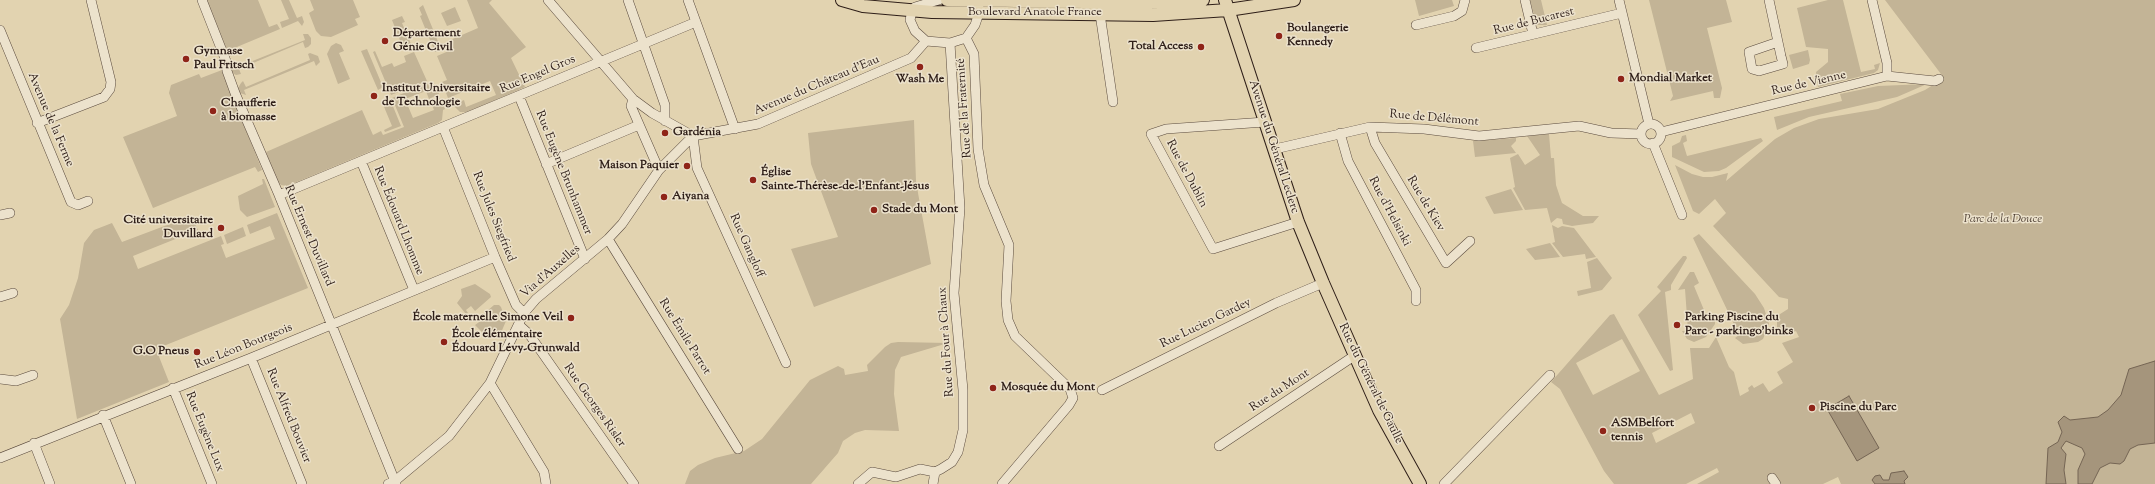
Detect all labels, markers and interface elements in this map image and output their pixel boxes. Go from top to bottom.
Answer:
street label: Rue de Bucarest [1492,5,1576,39]
street label: Boulevard Anatole France [968,6,1102,20]
place label: Boulangerie Kennedy [1287,22,1349,50]
place label: Département Génie Civil [393,27,461,55]
marker: Boulangerie Kennedy [1274,31,1284,41]
marker: Département Génie Civil [380,36,390,46]
place label: Total Access [1129,40,1193,54]
marker: Total Access [1196,42,1206,52]
place label: Gymnase Paul Fritsch [194,45,254,73]
street label: Rue Engel Gros [498,53,578,97]
street label: Avenue du Château d'Eau [752,53,882,119]
marker: Gymnase Paul Fritsch [181,54,191,64]
street label: Rue de la Fraternité [954,57,976,159]
marker: Wash Me [915,62,925,72]
street label: Rue de Vienne [1770,68,1848,100]
street label: Avenue de la Ferme [24,71,76,169]
place label: Mondial Market [1629,72,1712,86]
place label: Wash Me [896,73,944,87]
marker: Mondial Market [1616,74,1626,84]
street label: Avenue du Général Leclerc [1245,78,1301,216]
place label: Institut Universitaire de Technologie [382,82,490,110]
marker: Institut Universitaire de Technologie [369,91,379,101]
place label: Chaufferie à biomasse [221,97,276,125]
marker: Chaufferie à biomasse [208,106,218,116]
street label: Rue de Délémont [1389,108,1479,130]
street label: Rue Eugène Brunhammer [532,109,594,237]
place label: Gardénia [673,126,721,140]
marker: Gardénia [660,128,670,138]
street label: Rue de Dublin [1162,138,1210,210]
place label: Maison Paquier [599,159,679,173]
marker: Maison Paquier [682,161,692,171]
street label: Rue Édouard Lhomme [370,165,426,277]
place label: Église Sainte-Thérèse-de-l'Enfant-Jésus [761,166,929,194]
street label: Rue Jules Siegfried [468,170,518,264]
street label: Rue de Kiev [1403,174,1447,234]
marker: Église Sainte-Thérèse-de-l'Enfant-Jésus [748,175,758,185]
street label: Rue d'Helsinki [1365,175,1413,249]
street label: Rue Ernest Duvillard [280,183,336,289]
place label: Aiyana [672,190,709,204]
marker: Aiyana [659,192,669,202]
place label: Stade du Mont [882,203,958,217]
marker: Stade du Mont [869,205,879,215]
street label: Rue Gangloff [725,212,767,280]
park label: Parc de la Douce [1964,213,2042,227]
place label: Cité universitaire Duvillard [123,214,213,242]
marker: Cité universitaire Duvillard [216,223,226,233]
street label: Via d'Auxelles [518,242,584,302]
street label: Rue du Four à Chaux [936,287,958,397]
street label: Rue Émile Parrot [655,296,713,378]
street label: Rue Lucien Gardey [1158,296,1254,352]
place label: École maternelle Simone Veil [413,311,563,325]
place label: Parking Piscine du Parc - parkingo'binks [1685,311,1793,339]
marker: École maternelle Simone Veil [566,313,576,323]
marker: Parking Piscine du Parc - parkingo'binks [1672,320,1682,330]
street label: Rue Léon Bourgeois [193,321,295,373]
street label: Rue du Général de Gaulle [1335,321,1405,447]
place label: École élémentaire Édouard Lévy-Grunwald [452,328,580,356]
marker: École élémentaire Édouard Lévy-Grunwald [439,337,449,347]
place label: G.O Pneus [133,345,189,359]
marker: G.O Pneus [192,347,202,357]
street label: Rue Georges Risler [560,362,628,450]
street label: Rue du Mont [1248,366,1312,416]
street label: Rue Alfred Bouvier [262,367,314,465]
place label: Mosquée du Mont [1001,381,1095,395]
marker: Mosquée du Mont [988,383,998,393]
street label: Rue Eugène Lux [181,390,227,474]
place label: Piscine du Parc [1820,401,1897,415]
marker: Piscine du Parc [1807,403,1817,413]
place label: ASMBelfort tennis [1611,417,1674,445]
marker: ASMBelfort tennis [1598,426,1608,436]

